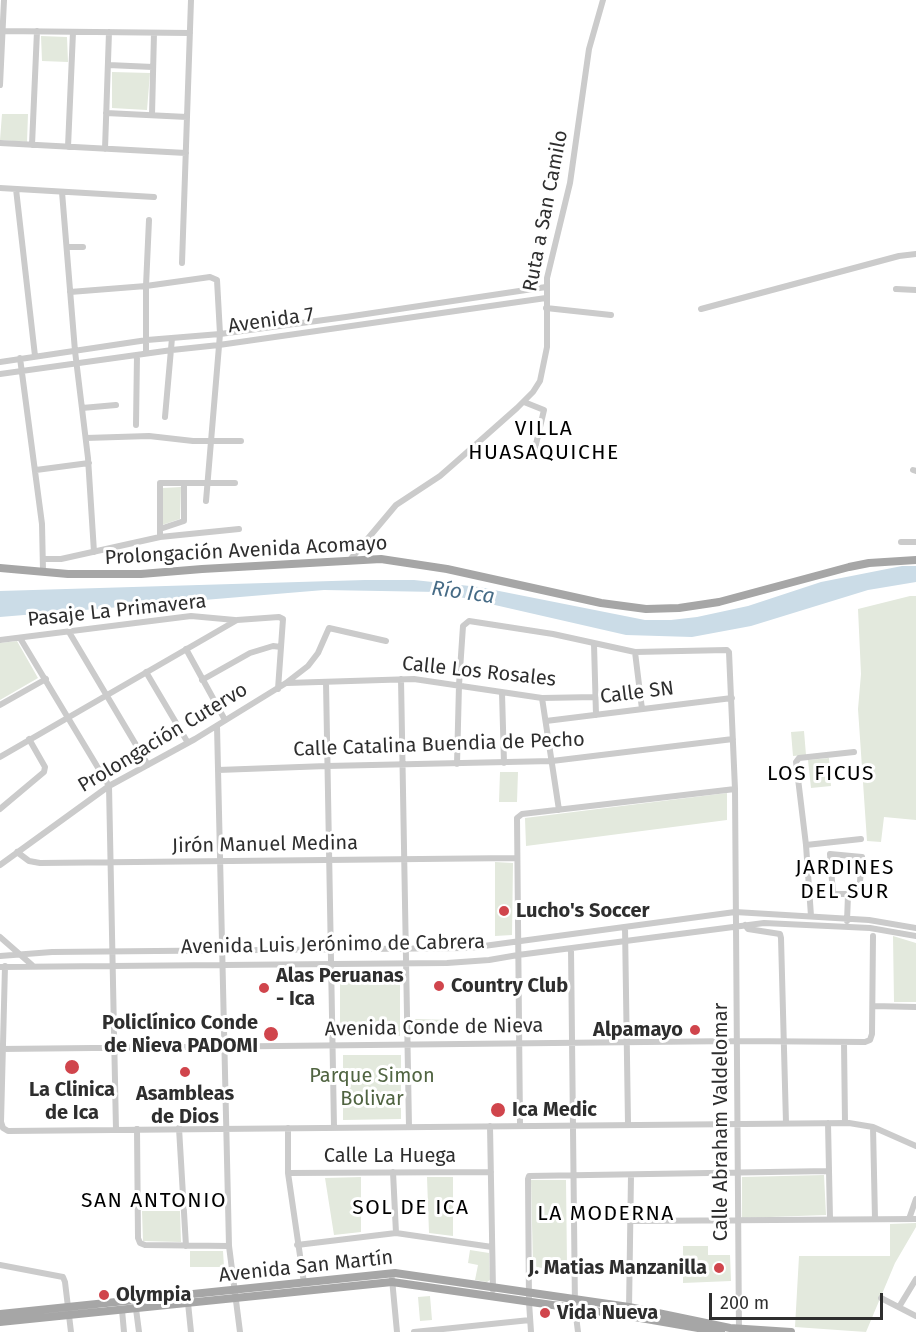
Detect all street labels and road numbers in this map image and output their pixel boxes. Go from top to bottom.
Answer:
street label: Ruta a San Camilo [519,128,573,294]
street label: Avenida 7 [227,303,315,339]
street label: Prolongación Avenida Acomayo [104,532,388,570]
street label: Pasaje La Primavera [26,590,208,632]
street label: Calle Los Rosales [401,652,557,692]
street label: Calle SN [599,677,675,709]
street label: Prolongación Cutervo [74,678,252,798]
street label: Calle Catalina Buendia de Pecho [293,728,585,762]
street label: Jirón Manuel Medina [172,831,358,859]
street label: Avenida Luis Jerónimo de Cabrera [181,930,485,960]
street label: Calle Abraham Valdelomar [709,1003,733,1241]
street label: Avenida Conde de Nieva [324,1014,544,1042]
street label: Calle La Huega [324,1144,456,1168]
street label: Avenida San Martín [218,1246,394,1288]

